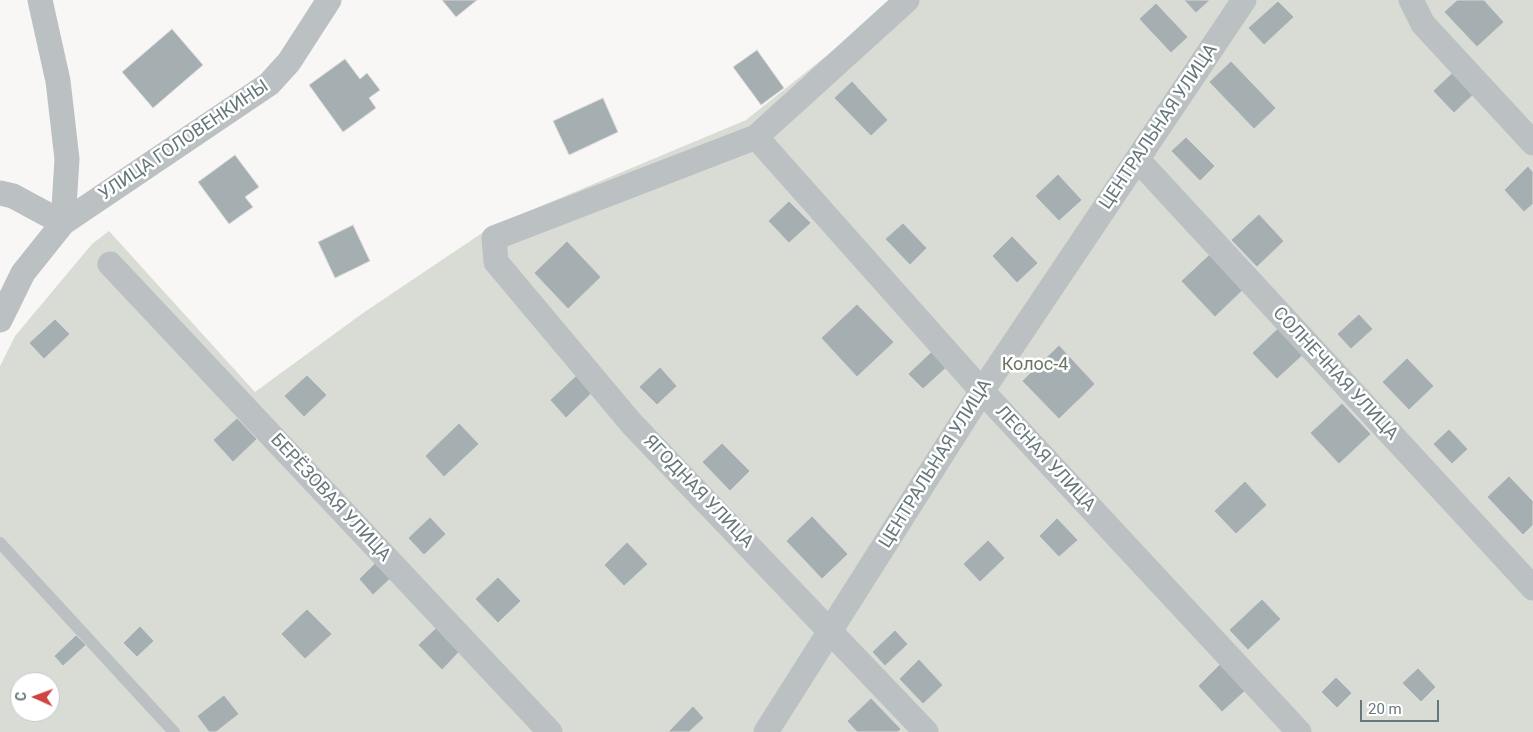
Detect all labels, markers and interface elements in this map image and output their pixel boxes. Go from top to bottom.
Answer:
street label: ЦЕНТРАЛЬНАЯ УЛИЦА [1096,40,1222,214]
street label: УЛИЦА ГОЛОВЕНКИНЫ [95,76,273,206]
street label: СОЛНЕЧНАЯ УЛИЦА [1268,303,1402,445]
park label: Колос-4 [1002,354,1068,376]
street label: ЦЕНТРАЛЬНАЯ УЛИЦА [875,376,997,552]
street label: ЛЕСНАЯ УЛИЦА [990,402,1100,516]
street label: БЕРЁЗОВАЯ УЛИЦА [265,430,395,566]
street label: ЯГОДНАЯ УЛИЦА [639,431,757,553]
north arrow [10,672,60,722]
scale bar [1363,690,1442,722]
text: С [13,692,29,701]
text: 20 m [1368,700,1402,718]

